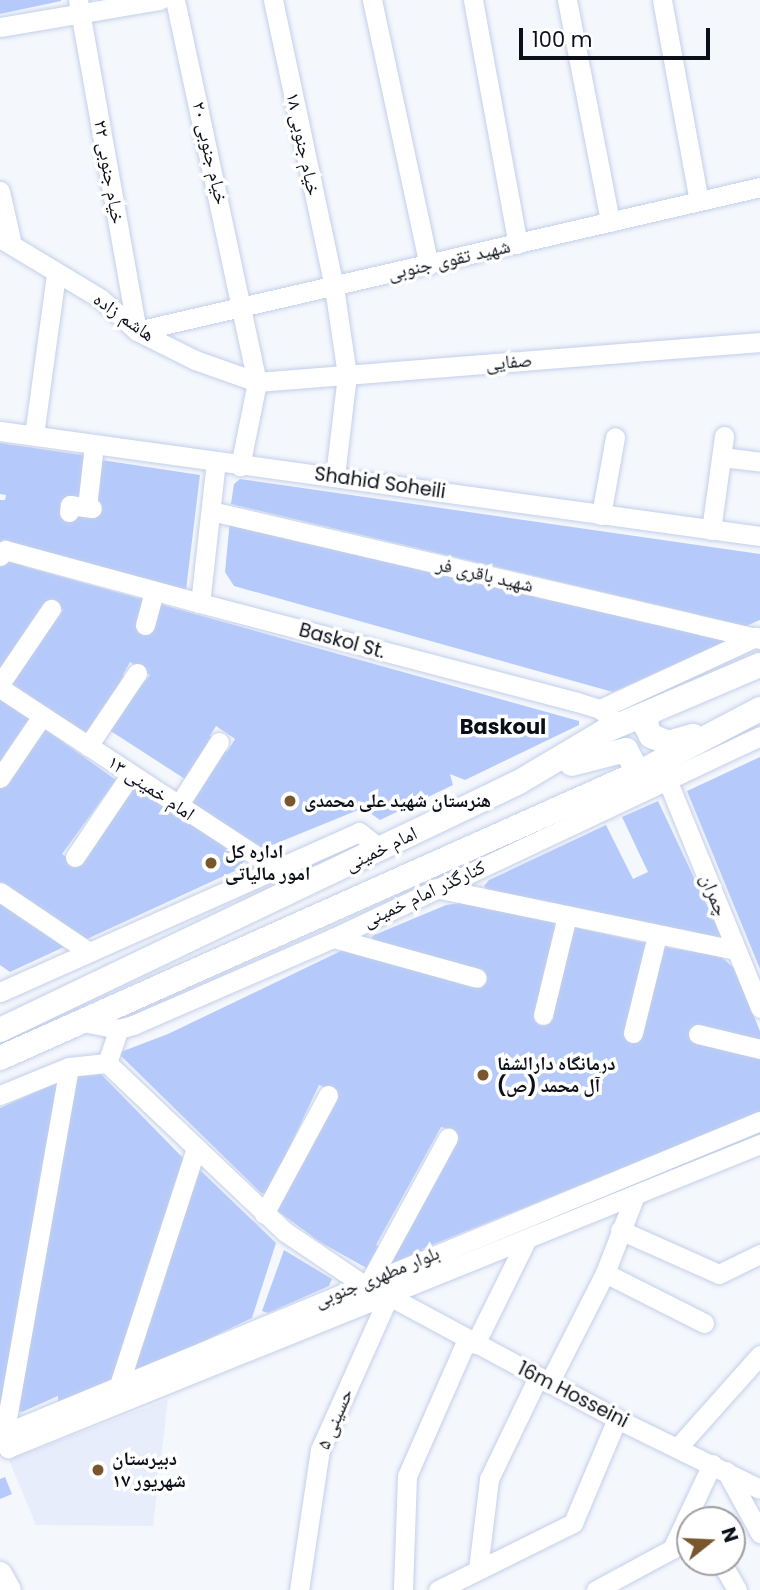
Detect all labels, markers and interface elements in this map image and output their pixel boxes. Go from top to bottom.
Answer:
scale bar [522,14,713,58]
text: 100 m [532,25,592,54]
street label: خیام جنوبی ۱۸ [281,90,325,198]
street label: خیام جنوبی ۲۰ [187,99,233,207]
street label: خیام جنوبی ۲۲ [89,118,129,226]
street label: شهید تقوی جنوبی [386,235,512,285]
street label: هاشم زاده [89,288,159,346]
street label: صفایی [485,349,533,375]
street label: Shahid Soheili [313,463,447,503]
street label: شهید باقری فر [434,553,536,597]
street label: Baskol St. [296,619,388,663]
district label: Baskoul [460,714,546,740]
street label: امام خمینی ۱۳ [103,751,199,825]
place label: هنرستان شهید علی محمدی [304,790,491,812]
marker: هنرستان شهید علی محمدی [282,793,298,809]
street label: امام خمینی [341,822,421,876]
place label: اداره کل امور مالیاتی [225,841,310,885]
marker: اداره کل امور مالیاتی [203,855,219,871]
street label: کنارگذر امام خمینی [359,856,489,932]
street label: چمران [695,871,733,919]
place label: درمانگاه دارالشفا آل محمد (ص) [497,1053,615,1097]
marker: درمانگاه دارالشفا آل محمد (ص) [475,1067,491,1083]
street label: بلوار مطهری جنوبی [311,1242,443,1312]
street label: 16m Hosseini [514,1357,632,1433]
street label: حسینی ۵ [312,1385,358,1453]
place label: دبیرستان ۱۷ شهریور [112,1448,186,1492]
marker: دبیرستان ۱۷ شهریور [90,1462,106,1478]
north arrow [676,1506,746,1576]
text: N [714,1524,745,1546]

